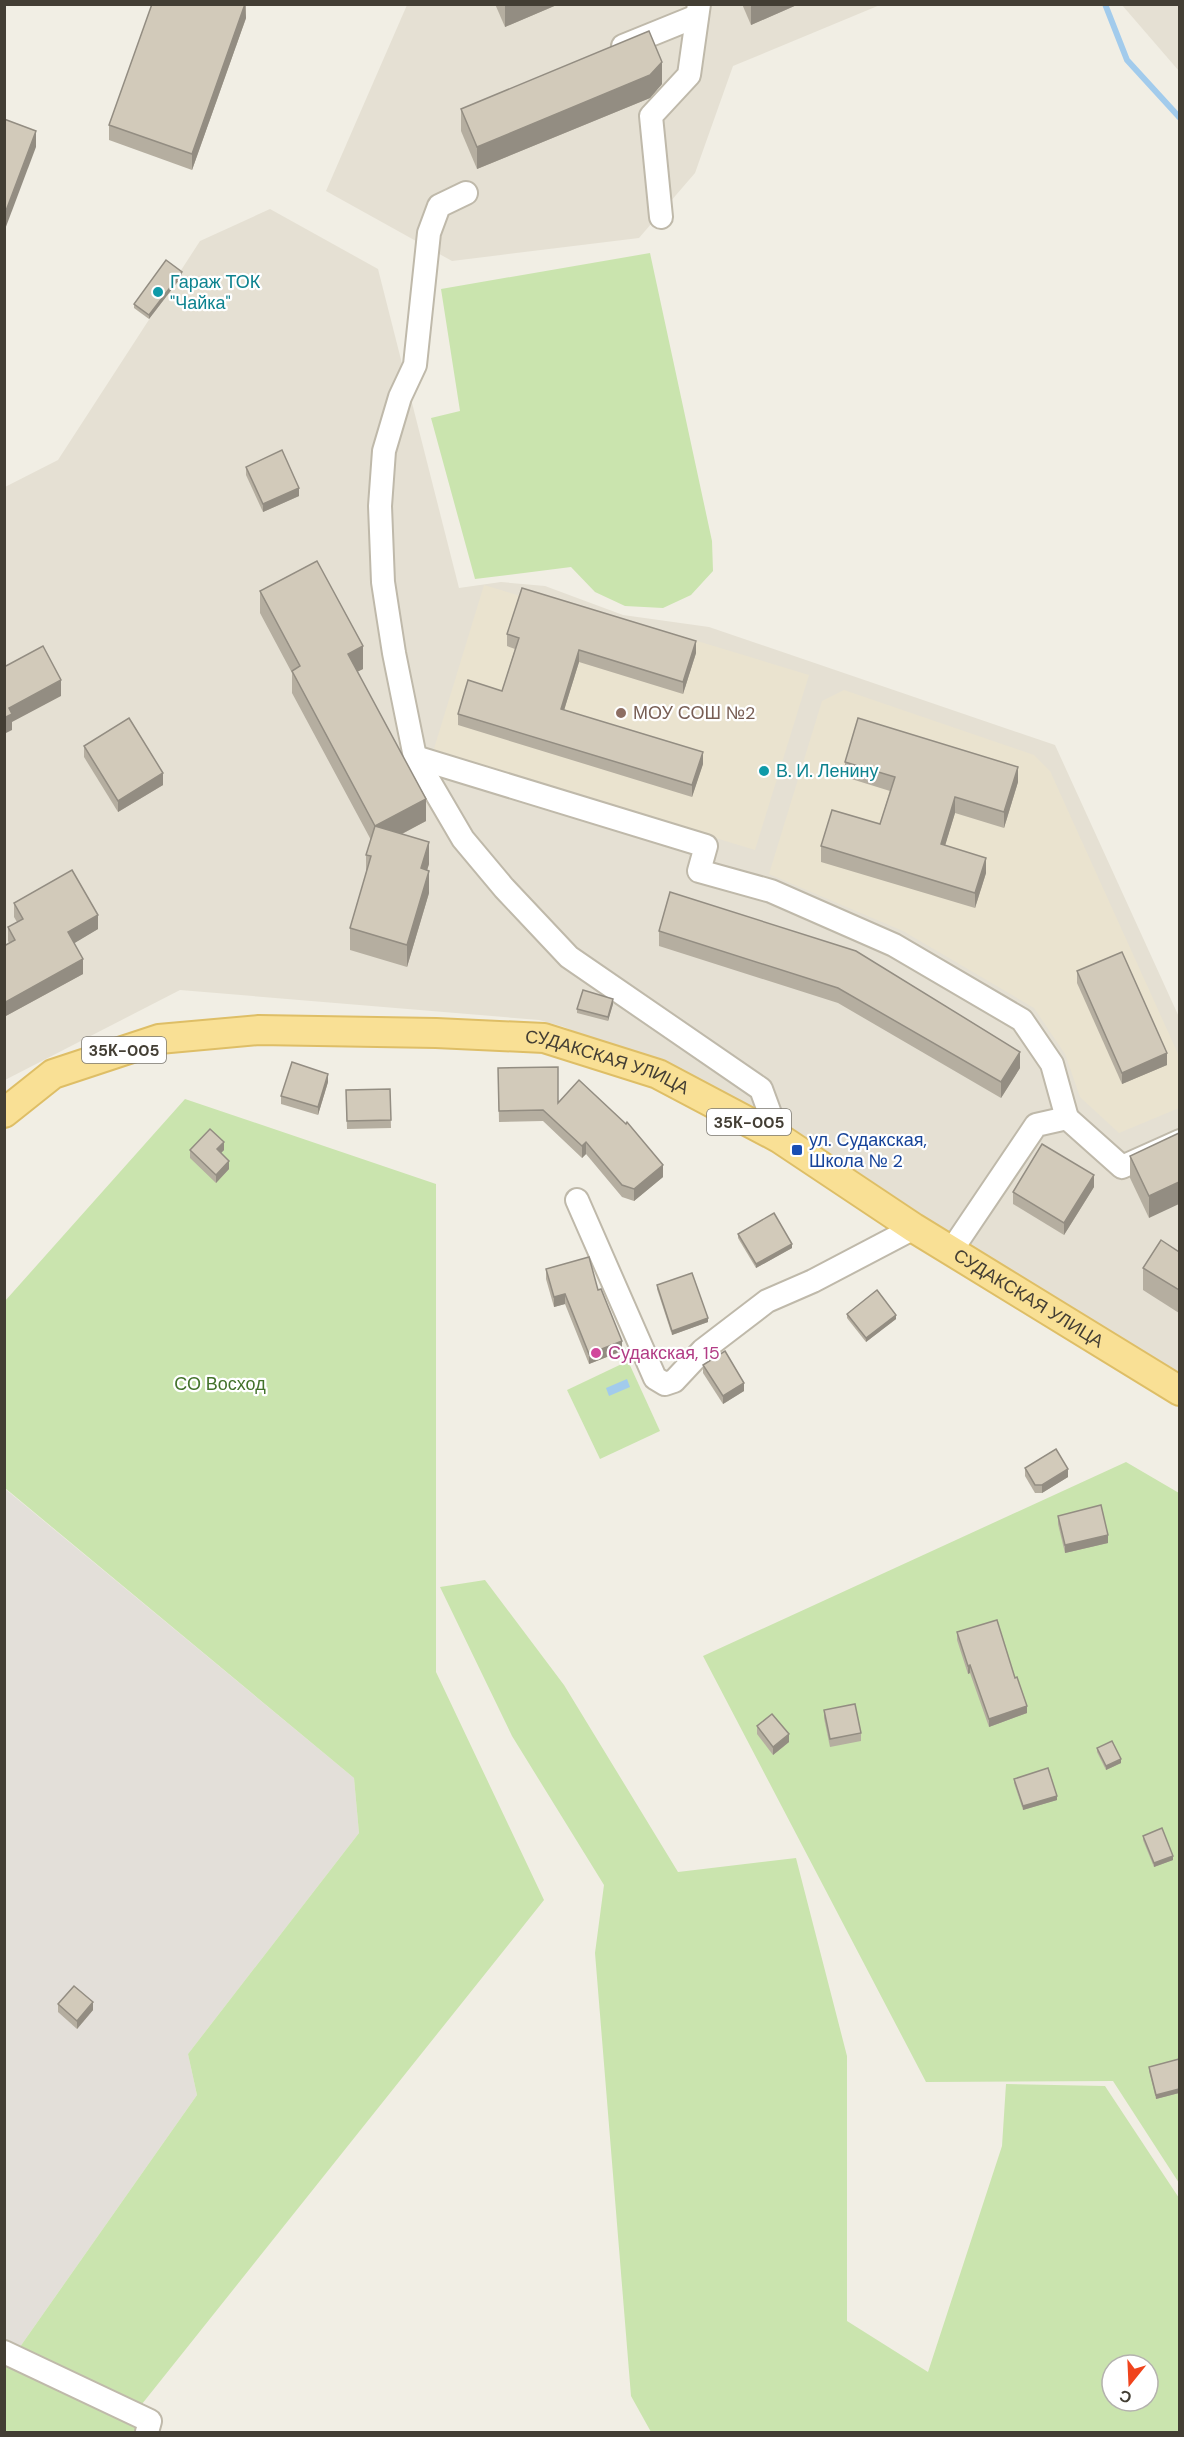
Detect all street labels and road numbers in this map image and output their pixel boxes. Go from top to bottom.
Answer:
street label: СУДАКСКАЯ УЛИЦА [525,1025,693,1100]
road number: 35К-005 [82,1037,166,1063]
road number: 35К-005 [707,1109,791,1135]
street label: СУДАКСКАЯ УЛИЦА [949,1243,1108,1353]

